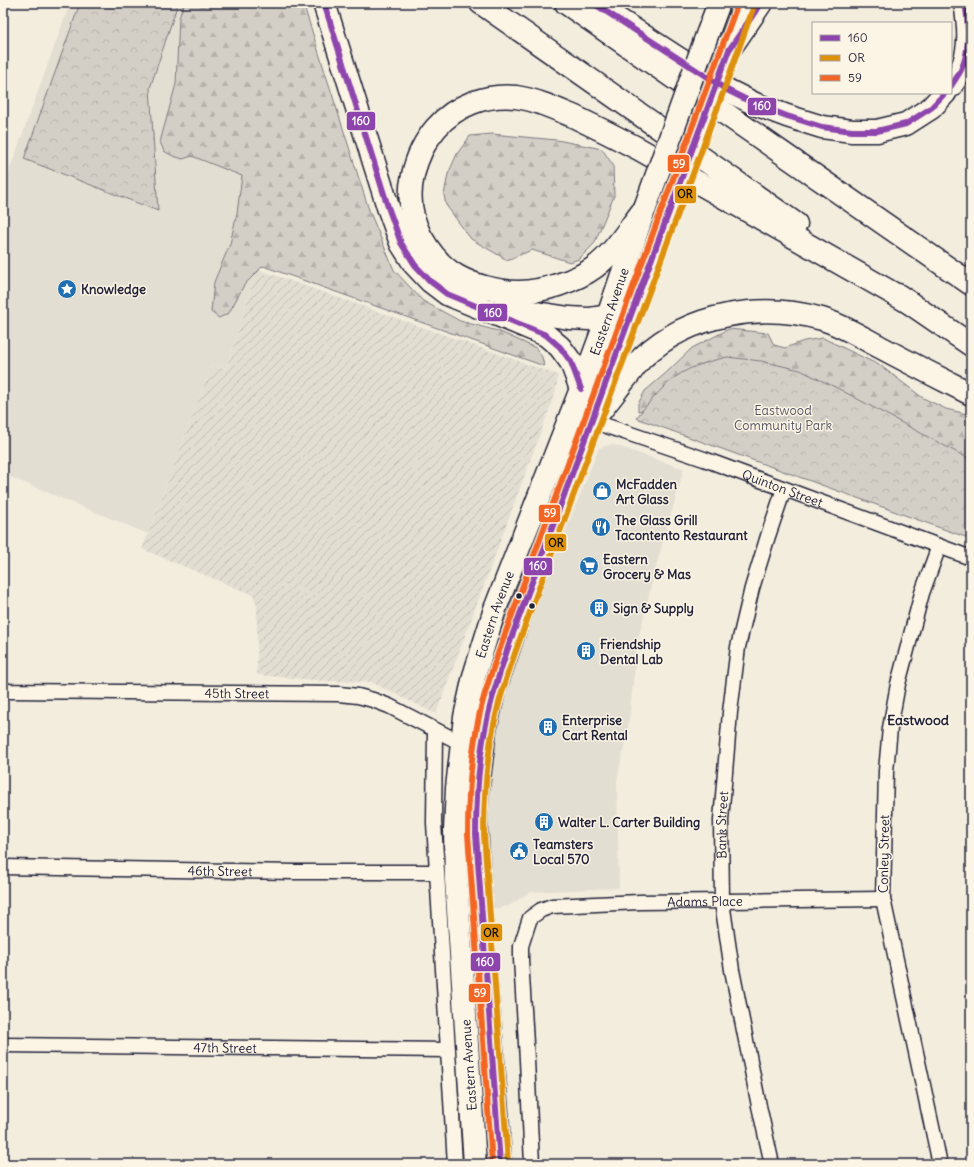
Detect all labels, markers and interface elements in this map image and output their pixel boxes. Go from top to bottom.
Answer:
legend [812,22,952,94]
text: 160 [848,30,868,45]
text: OR [848,50,865,65]
text: 59 [848,70,862,85]
line badge: 160 [747,97,777,116]
text: 160 [753,99,771,113]
line badge: 160 [346,111,376,131]
text: 160 [352,114,370,128]
line badge: 59 [667,154,690,173]
text: 59 [673,157,685,171]
line badge: OR [674,185,697,204]
text: OR [677,187,693,201]
street label: Eastern Avenue [586,265,632,358]
place icon: Knowledge [56,278,78,300]
place label: Knowledge [81,281,146,298]
line badge: 160 [477,303,508,322]
text: 160 [484,306,502,320]
park label: Eastwood Community Park [734,402,832,434]
street label: Quinton Street [740,465,826,511]
place label: McFadden Art Glass [616,476,677,508]
shop icon: McFadden Art Glass [591,480,613,502]
line badge: 59 [538,504,561,523]
text: 59 [544,506,556,520]
place label: The Glass Grill Tacontento Restaurant [615,512,748,544]
restaurant icon: The Glass Grill Tacontento Restaurant [590,516,612,538]
line badge: OR [544,533,567,552]
text: OR [548,536,564,550]
place label: Eastern Grocery & Mas [603,551,691,583]
supermarket icon: Eastern Grocery & Mas [578,555,600,577]
line badge: 160 [523,557,553,576]
text: 160 [529,559,547,573]
street label: Eastern Avenue [472,568,518,660]
unlabelled marker [514,591,524,601]
building icon: Sign & Supply [588,597,610,619]
place label: Sign & Supply [613,600,694,617]
unlabelled marker [527,601,537,611]
place label: Friendship Dental Lab [600,636,663,668]
building icon: Friendship Dental Lab [575,640,597,662]
street label: 45th Street [204,684,270,702]
district label: Eastwood [887,711,950,729]
place label: Enterprise Cart Rental [562,712,628,744]
building icon: Enterprise Cart Rental [537,716,559,738]
street label: Bank Street [712,790,732,859]
building icon: Walter L. Carter Building [533,811,555,833]
place label: Walter L. Carter Building [558,814,700,831]
street label: Conley Street [875,814,893,893]
place label: Teamsters Local 570 [533,836,593,868]
public building icon: Teamsters Local 570 [508,840,530,862]
street label: 46th Street [187,862,253,880]
street label: Adams Place [667,892,743,910]
line badge: OR [480,923,503,942]
text: OR [483,926,499,940]
line badge: 160 [470,952,501,972]
text: 160 [476,955,494,969]
line badge: 59 [468,983,491,1003]
text: 59 [474,986,486,1000]
street label: Eastern Avenue [457,1019,481,1111]
street label: 47th Street [193,1039,257,1056]

